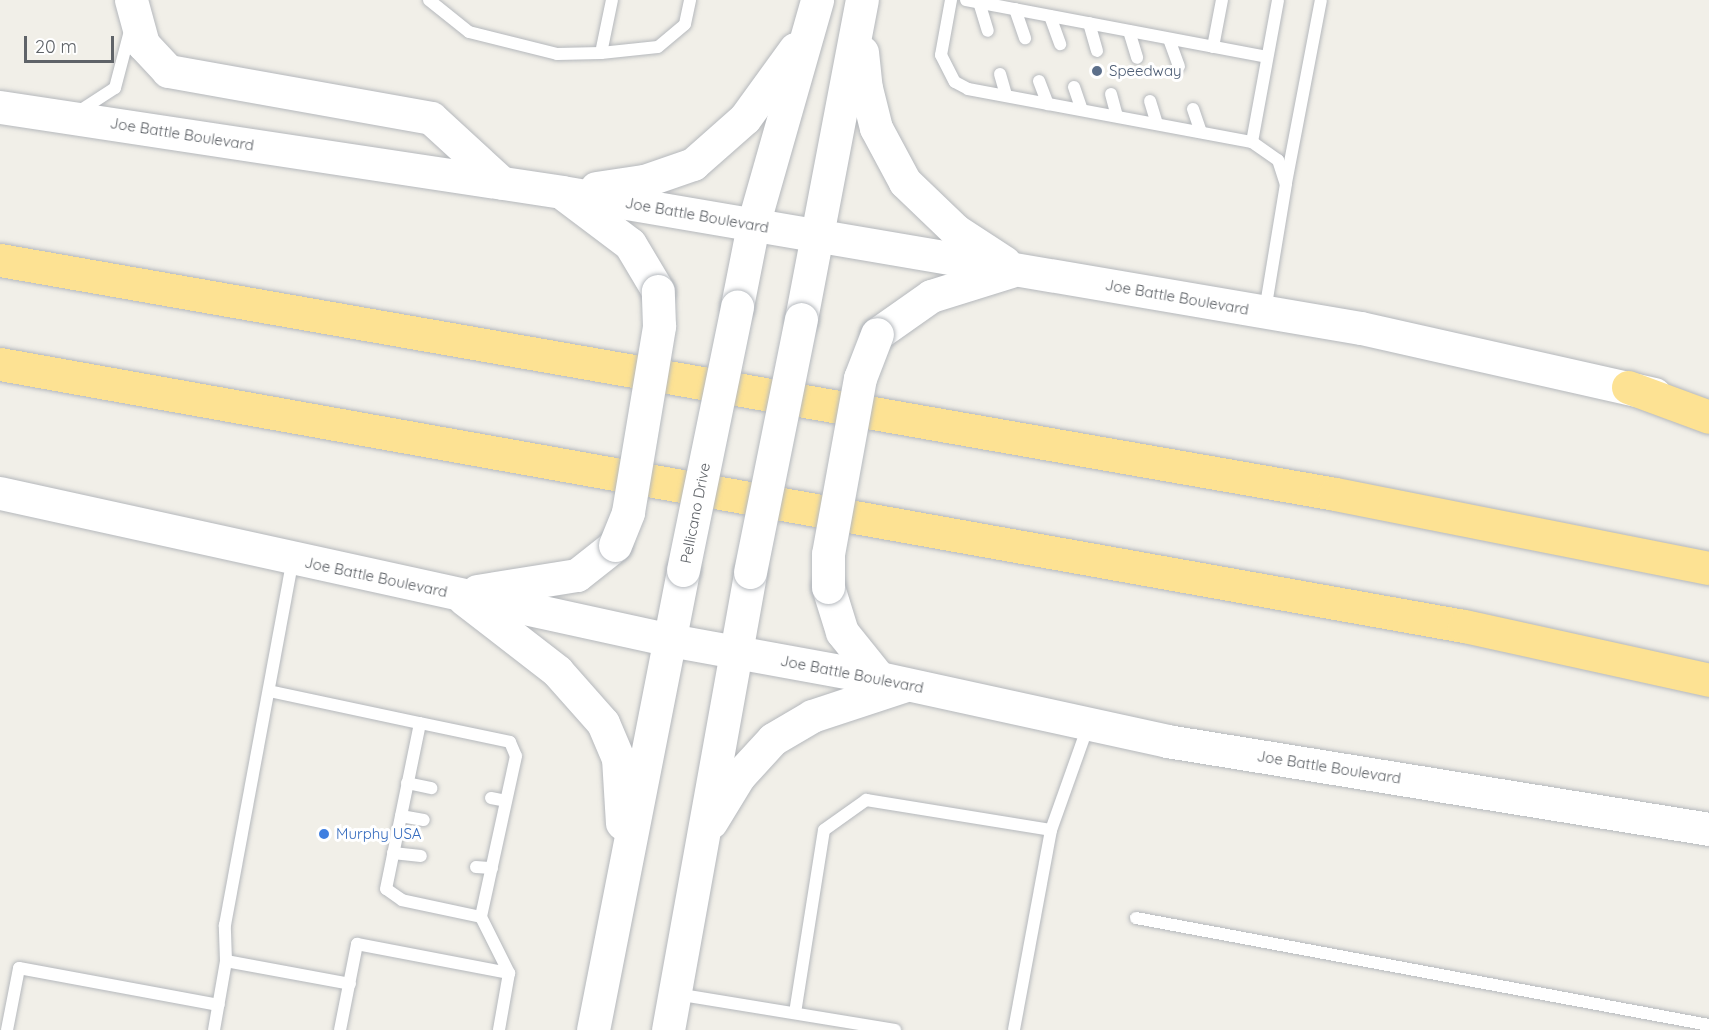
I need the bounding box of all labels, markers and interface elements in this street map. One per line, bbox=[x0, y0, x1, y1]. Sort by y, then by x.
scale bar bbox=[27, 24, 117, 62]
text: 20 m bbox=[35, 35, 77, 58]
place label: Speedway bbox=[1109, 62, 1182, 80]
marker: Speedway bbox=[1090, 64, 1104, 78]
street label: Joe Battle Boulevard bbox=[109, 114, 255, 154]
street label: Joe Battle Boulevard bbox=[624, 193, 770, 237]
street label: Joe Battle Boulevard bbox=[1104, 275, 1250, 319]
street label: Pellicano Drive bbox=[676, 461, 714, 565]
street label: Joe Battle Boulevard bbox=[303, 553, 449, 601]
street label: Joe Battle Boulevard bbox=[779, 651, 925, 697]
street label: Joe Battle Boulevard bbox=[1256, 747, 1402, 787]
place label: Murphy USA bbox=[336, 825, 422, 843]
marker: Murphy USA bbox=[317, 827, 331, 841]

